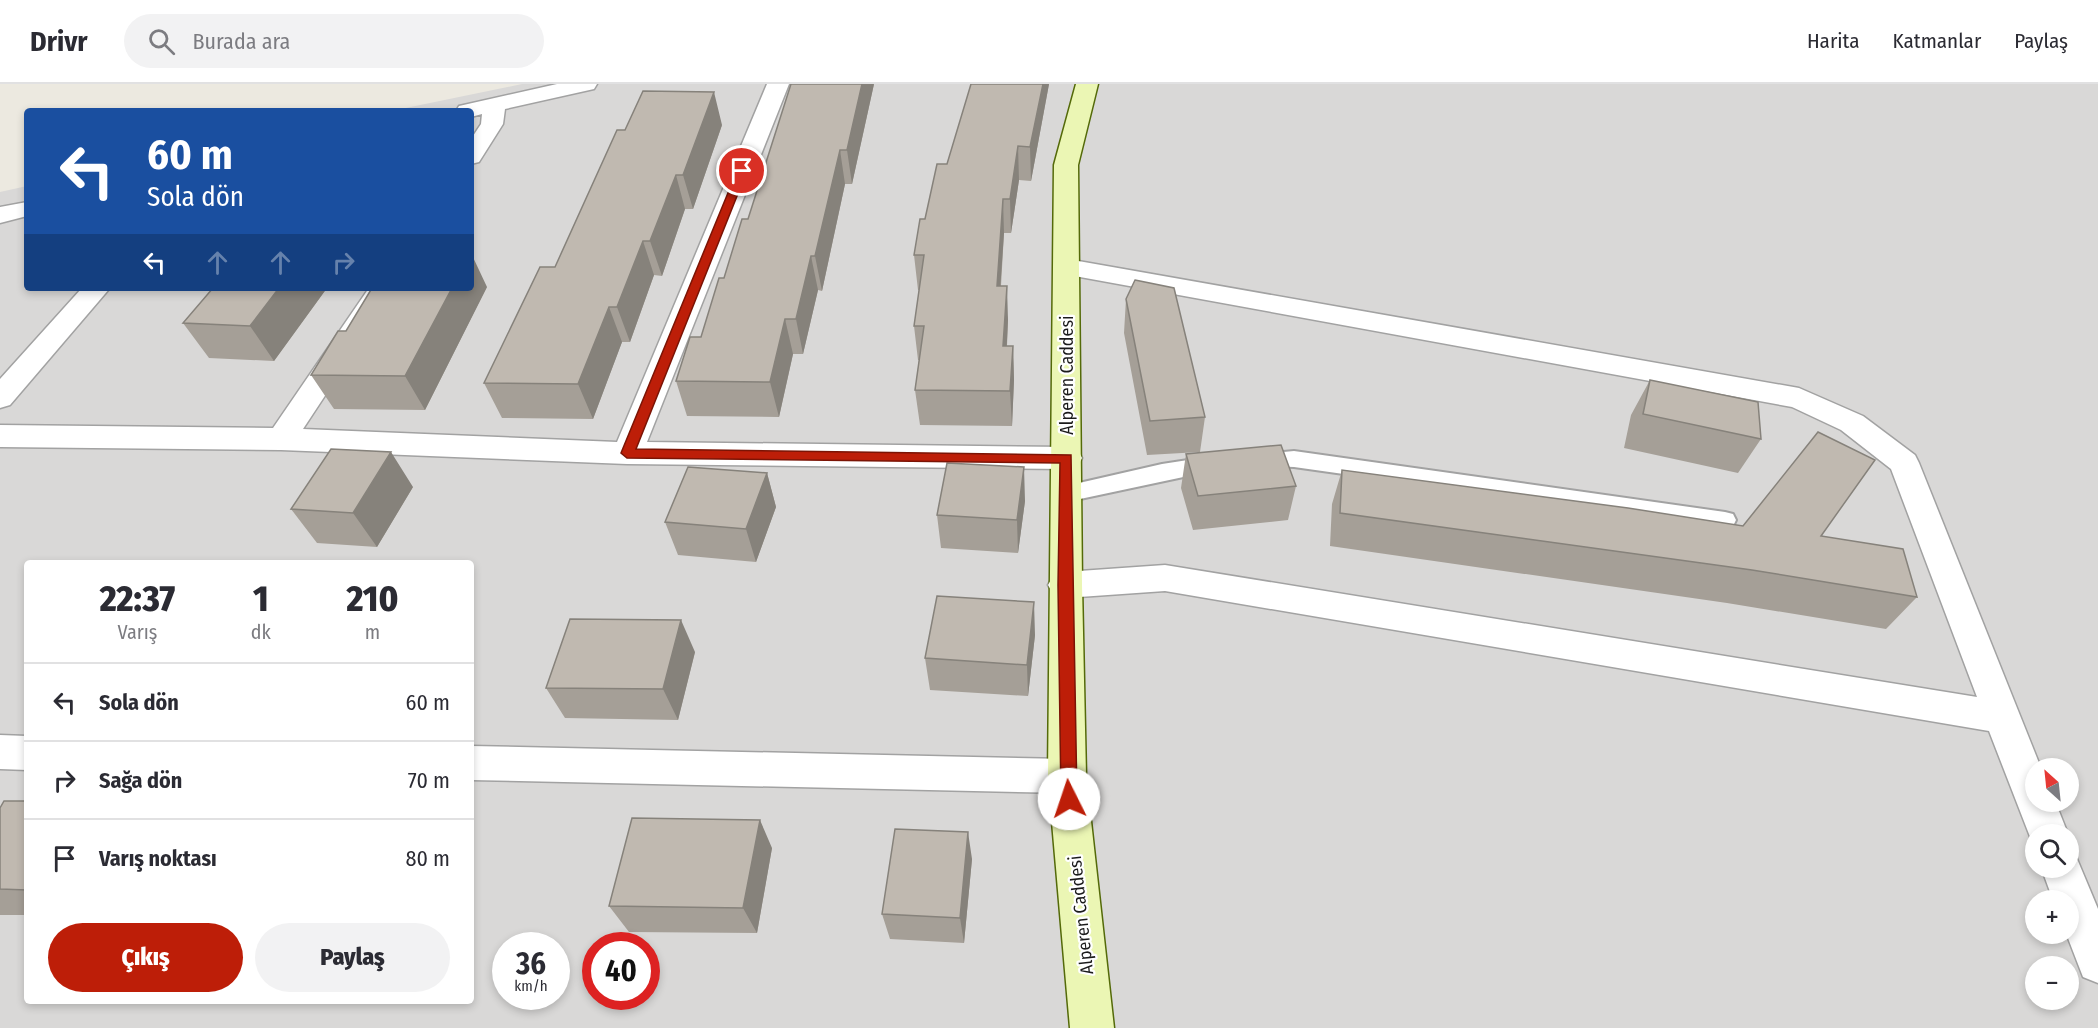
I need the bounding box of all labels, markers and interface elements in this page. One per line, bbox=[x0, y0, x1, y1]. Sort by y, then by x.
search box bbox=[124, 14, 544, 68]
text: Drivr bbox=[30, 25, 88, 58]
icon: search bbox=[145, 25, 178, 58]
text: Burada ara bbox=[193, 28, 290, 55]
text: Harita bbox=[1807, 28, 1860, 54]
text: Katmanlar bbox=[1893, 28, 1981, 54]
text: Paylaş bbox=[2014, 28, 2068, 54]
text: 60 m bbox=[147, 130, 233, 180]
icon: left bbox=[48, 132, 126, 210]
pin bbox=[716, 145, 767, 196]
icon: arrive bbox=[725, 154, 758, 187]
text: Sola dön bbox=[147, 181, 244, 213]
icon: left bbox=[138, 246, 171, 279]
icon: ahead bbox=[201, 246, 234, 279]
icon: ahead bbox=[264, 246, 297, 279]
icon: right bbox=[327, 246, 360, 279]
street label: Alperen Caddesi bbox=[1056, 315, 1078, 435]
text: 22:37 bbox=[100, 577, 175, 621]
text: 1 bbox=[253, 577, 269, 621]
text: 210 bbox=[346, 577, 398, 621]
text: Varış bbox=[118, 620, 157, 644]
text: dk bbox=[251, 620, 271, 644]
text: m bbox=[365, 620, 380, 644]
icon: left bbox=[48, 686, 81, 719]
text: Sola dön bbox=[99, 689, 179, 716]
text: 60 m bbox=[406, 689, 450, 716]
north arrow bbox=[2025, 758, 2079, 812]
map controls bbox=[2025, 758, 2079, 1010]
icon: right bbox=[48, 764, 81, 797]
text: Sağa dön bbox=[99, 767, 182, 794]
text: 70 m bbox=[408, 767, 450, 794]
position arrow bbox=[1037, 767, 1101, 831]
button: search bbox=[2025, 824, 2079, 878]
icon: arrive bbox=[48, 842, 81, 875]
text: Varış noktası bbox=[99, 845, 217, 872]
text: 80 m bbox=[405, 845, 450, 872]
street label: Alperen Caddesi bbox=[1064, 855, 1098, 975]
button: + bbox=[2025, 890, 2079, 944]
button: Çıkış bbox=[48, 923, 243, 992]
button: Paylaş bbox=[255, 923, 450, 992]
speed limit sign: 40 bbox=[582, 932, 660, 1010]
text: 36 bbox=[516, 946, 546, 982]
button: − bbox=[2025, 956, 2079, 1010]
text: km/h bbox=[514, 977, 548, 995]

